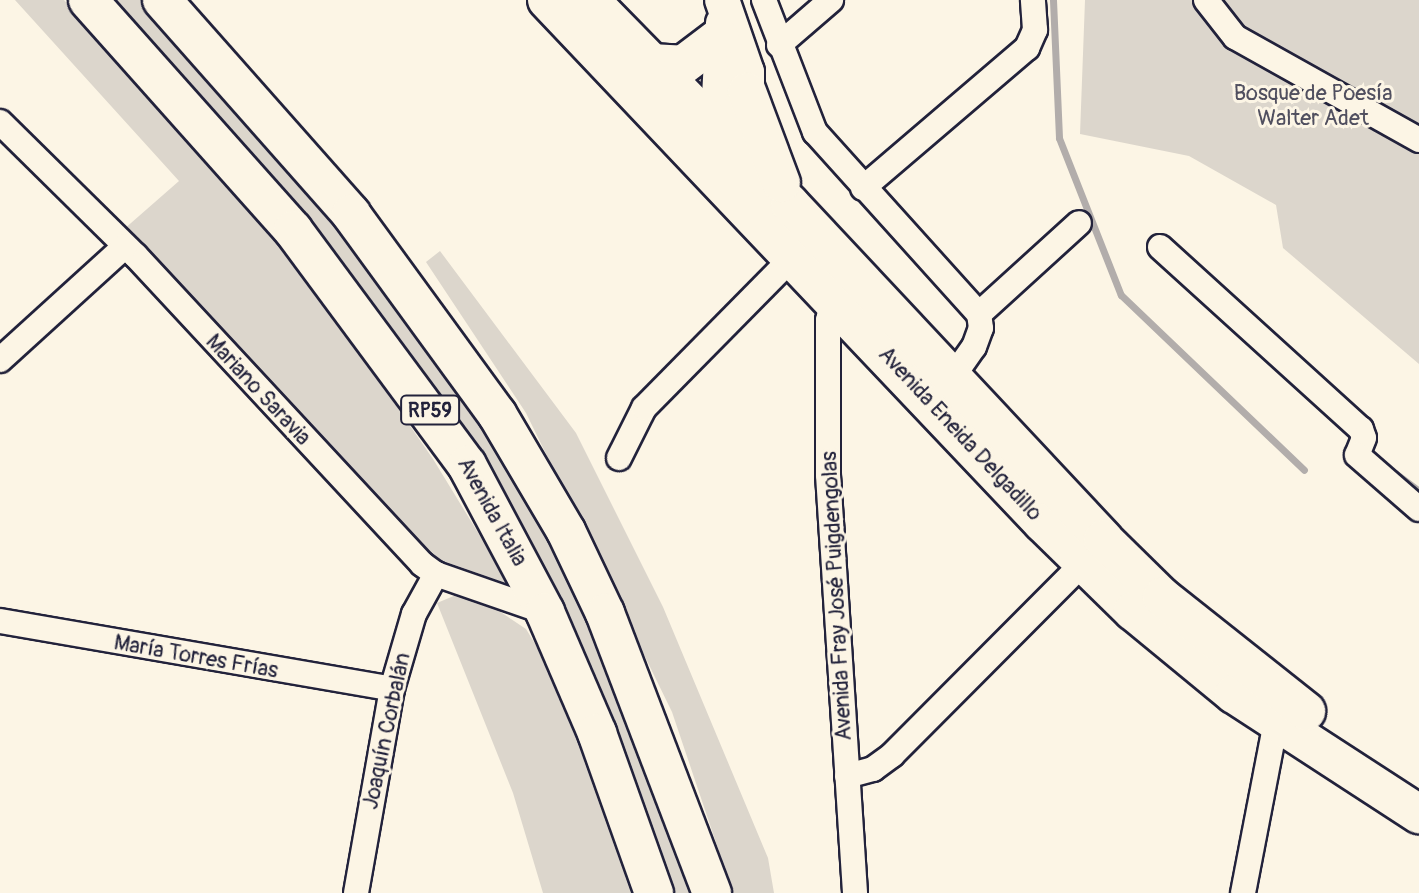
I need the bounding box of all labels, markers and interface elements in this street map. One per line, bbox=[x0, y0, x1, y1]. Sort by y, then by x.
park label: Bosque de Poesía Walter Adet bbox=[1234, 80, 1392, 132]
street label: Mariano Saravia bbox=[200, 329, 316, 451]
street label: Avenida Eneida Delgadillo bbox=[873, 342, 1047, 526]
road number: RP59 bbox=[400, 394, 460, 426]
street label: Avenida Fray José Puigdengolas bbox=[816, 451, 858, 741]
street label: Avenida Italia bbox=[451, 453, 533, 571]
street label: María Torres Frías bbox=[112, 630, 280, 684]
street label: Joaquín Corbalán bbox=[358, 650, 416, 812]

